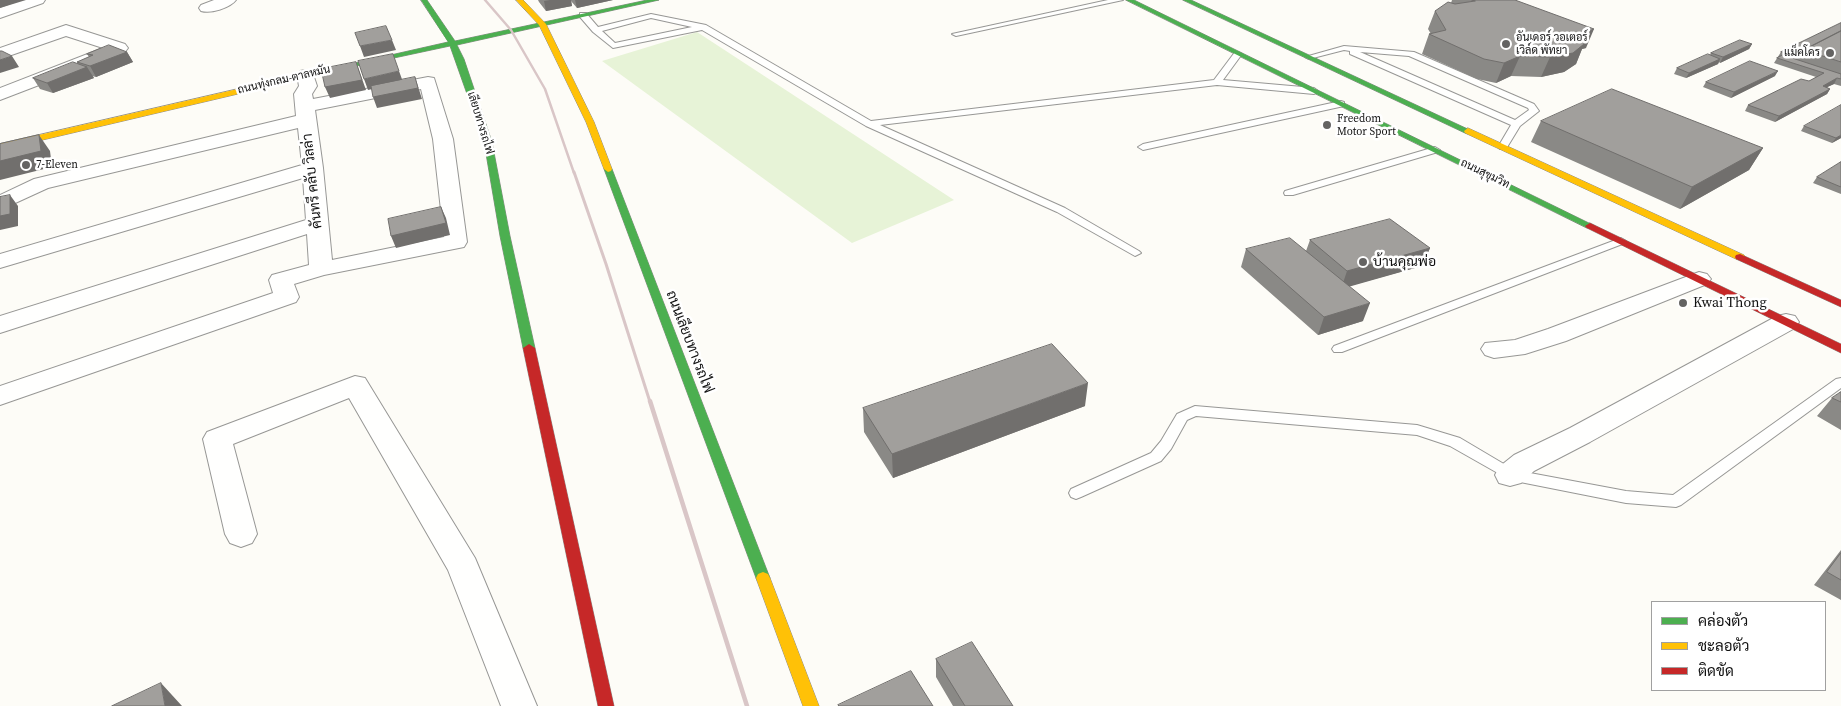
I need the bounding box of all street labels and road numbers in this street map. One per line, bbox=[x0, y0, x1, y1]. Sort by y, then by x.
street label: ถนนทุ่งกลม-ตาลหมัน bbox=[236, 63, 332, 97]
street label: เลียบทางรถไฟ bbox=[464, 90, 496, 156]
street label: คันทรี คลับ วิลล่า bbox=[300, 133, 326, 229]
street label: ถนนสุขุมวิท bbox=[1458, 156, 1512, 192]
street label: ถนนเลียบทางรถไฟ bbox=[662, 288, 716, 396]

